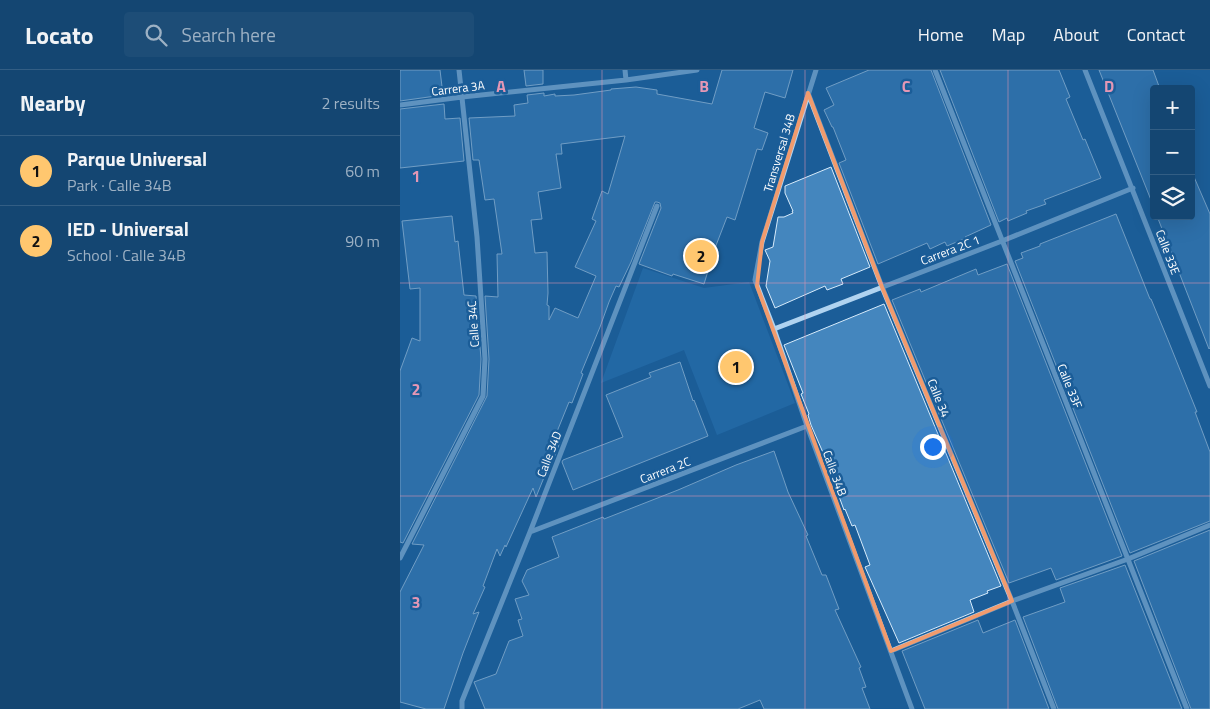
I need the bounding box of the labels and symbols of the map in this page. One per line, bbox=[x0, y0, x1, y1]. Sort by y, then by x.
text: A bbox=[496, 74, 506, 98]
text: B bbox=[699, 74, 709, 98]
text: C bbox=[902, 74, 911, 98]
text: D bbox=[1104, 74, 1114, 98]
street label: Carrera 3A bbox=[430, 75, 486, 101]
street label: Transversal 34B bbox=[758, 111, 800, 195]
text: 1 bbox=[412, 164, 420, 188]
street label: Calle 33E bbox=[1151, 227, 1185, 278]
street label: Carrera 2C 1 bbox=[918, 230, 982, 270]
pin: 2 bbox=[685, 237, 717, 275]
street label: Calle 34C bbox=[462, 300, 484, 348]
pin: 1 bbox=[720, 348, 752, 386]
street label: Calle 33F bbox=[1052, 361, 1088, 411]
street label: Calle 34 bbox=[923, 376, 955, 420]
text: 2 bbox=[412, 377, 420, 401]
street label: Calle 34D bbox=[532, 428, 567, 480]
your location bbox=[920, 434, 946, 460]
street label: Calle 34B bbox=[818, 447, 852, 499]
street label: Carrera 2C bbox=[637, 451, 694, 488]
text: 3 bbox=[412, 590, 420, 614]

